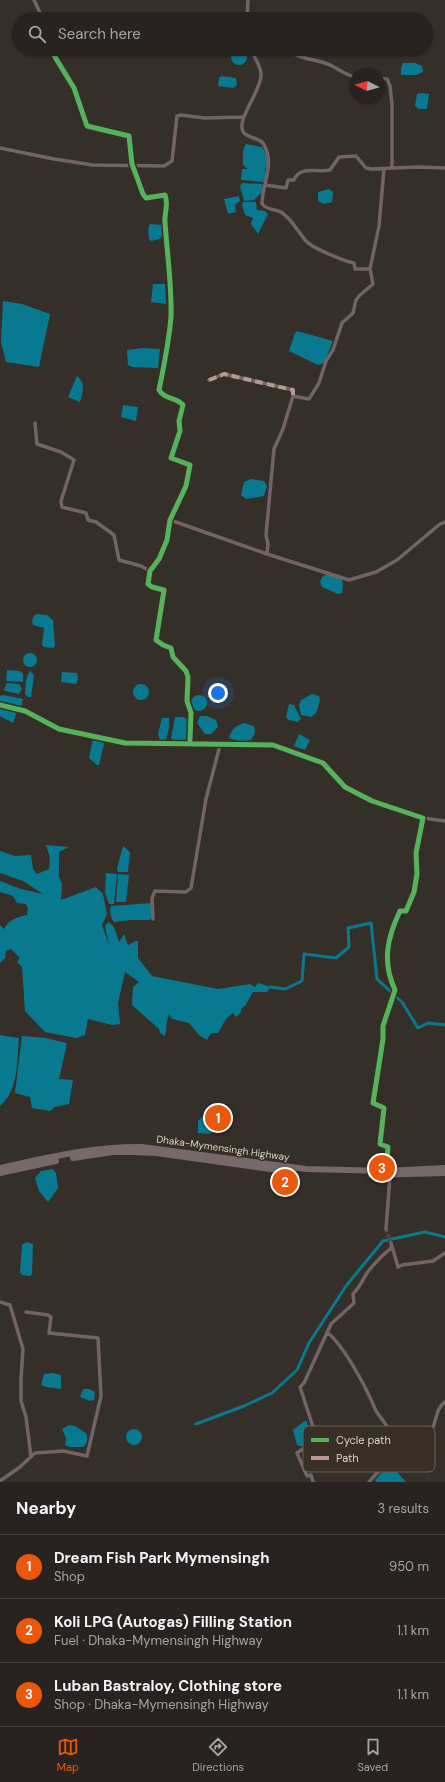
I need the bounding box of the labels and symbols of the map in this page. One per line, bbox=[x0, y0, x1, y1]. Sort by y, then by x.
north arrow bbox=[349, 68, 385, 104]
your location bbox=[208, 683, 228, 703]
pin: 1 bbox=[205, 1103, 231, 1133]
street label: Dhaka-Mymensingh Highway bbox=[156, 1132, 291, 1164]
pin: 3 bbox=[369, 1153, 395, 1183]
pin: 2 bbox=[272, 1167, 298, 1197]
legend bbox=[303, 1426, 435, 1472]
text: Cycle path bbox=[336, 1433, 391, 1447]
text: Path bbox=[336, 1451, 359, 1465]

